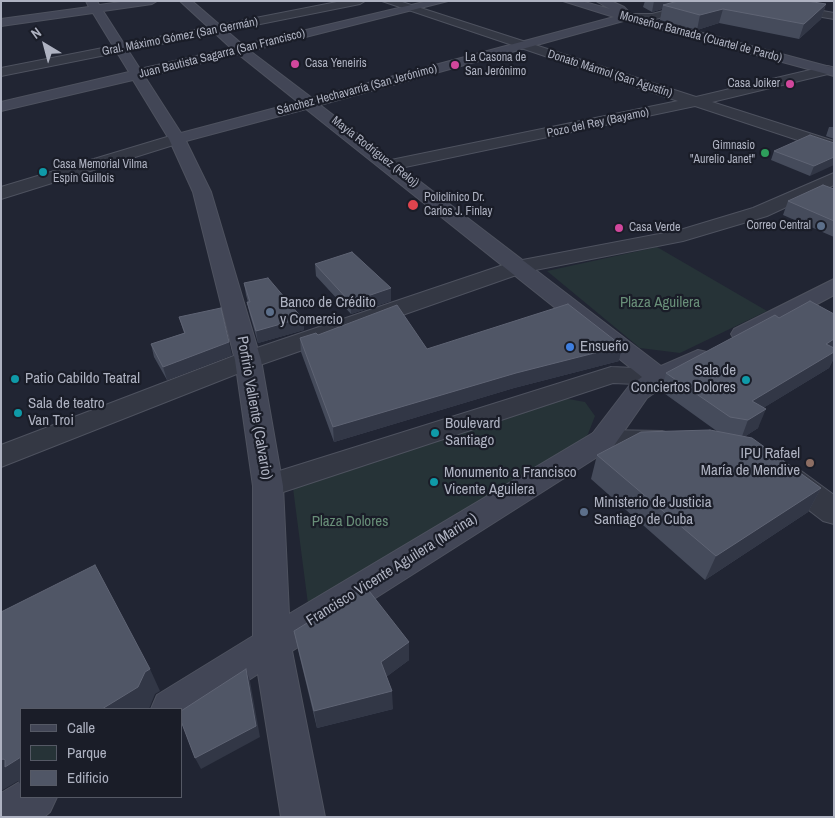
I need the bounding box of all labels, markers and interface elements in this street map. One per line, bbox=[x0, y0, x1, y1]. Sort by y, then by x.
street label: Monseñor Barnada (Cuartel de Pardo) bbox=[618, 8, 784, 66]
street label: Gral. Máximo Gómez (San Germán) bbox=[101, 15, 259, 59]
north arrow bbox=[20, 20, 70, 70]
text: N bbox=[27, 23, 45, 43]
street label: Juan Bautista Sagarra (San Francisco) bbox=[137, 26, 307, 82]
street label: Donato Mármol (San Agustín) bbox=[546, 47, 674, 101]
place label: La Casona de San Jerónimo bbox=[465, 51, 526, 79]
place label: Casa Yeneiris bbox=[305, 57, 367, 71]
marker: Casa Yeneiris bbox=[289, 58, 301, 70]
marker: La Casona de San Jerónimo bbox=[449, 59, 461, 71]
street label: Sánchez Hechavarría (San Jerónimo) bbox=[275, 62, 439, 118]
place label: Casa Joiker bbox=[728, 77, 780, 91]
marker: Casa Joiker bbox=[784, 78, 796, 90]
street label: Pozo del Rey (Bayamo) bbox=[546, 105, 650, 141]
street label: Mayía Rodríguez (Reloj) bbox=[329, 114, 421, 190]
place label: Gimnasio "Aurelio Janet" bbox=[690, 139, 755, 167]
marker: Gimnasio "Aurelio Janet" bbox=[759, 147, 771, 159]
place label: Casa Memorial Vilma Espín Guillois bbox=[53, 158, 147, 186]
marker: Casa Memorial Vilma Espín Guillois bbox=[37, 166, 49, 178]
place label: Policlínico Dr. Carlos J. Finlay bbox=[424, 191, 492, 219]
marker: Policlínico Dr. Carlos J. Finlay bbox=[406, 198, 420, 212]
place label: Correo Central bbox=[746, 219, 811, 233]
marker: Correo Central bbox=[815, 220, 827, 232]
place label: Casa Verde bbox=[629, 221, 680, 235]
marker: Casa Verde bbox=[613, 222, 625, 234]
place label: Banco de Crédito y Comercio bbox=[280, 294, 376, 329]
park label: Plaza Aguilera bbox=[620, 294, 700, 312]
marker: Banco de Crédito y Comercio bbox=[264, 306, 276, 318]
street label: Porfirio Valiente (Calvario) bbox=[233, 335, 275, 481]
place label: Ensueño bbox=[580, 338, 629, 356]
marker: Ensueño bbox=[564, 341, 576, 353]
place label: Sala de Conciertos Dolores bbox=[631, 362, 736, 397]
place label: Patio Cabildo Teatral bbox=[25, 370, 140, 388]
marker: Patio Cabildo Teatral bbox=[9, 373, 21, 385]
marker: Sala de Conciertos Dolores bbox=[740, 374, 752, 386]
place label: Sala de teatro Van Troi bbox=[28, 395, 105, 430]
marker: Sala de teatro Van Troi bbox=[12, 407, 24, 419]
place label: Boulevard Santiago bbox=[445, 415, 500, 450]
marker: Boulevard Santiago bbox=[429, 427, 441, 439]
place label: IPU Rafael María de Mendive bbox=[701, 445, 800, 480]
marker: IPU Rafael María de Mendive bbox=[804, 457, 816, 469]
place label: Monumento a Francisco Vicente Aguilera bbox=[444, 464, 577, 499]
marker: Monumento a Francisco Vicente Aguilera bbox=[428, 476, 440, 488]
place label: Ministerio de Justicia Santiago de Cuba bbox=[594, 494, 712, 529]
marker: Ministerio de Justicia Santiago de Cuba bbox=[578, 506, 590, 518]
street label: Francisco Vicente Aguilera (Marina) bbox=[303, 510, 481, 630]
park label: Plaza Dolores bbox=[312, 513, 388, 531]
legend bbox=[20, 708, 182, 798]
text: Calle bbox=[67, 717, 95, 738]
text: Parque bbox=[67, 742, 107, 763]
text: Edificio bbox=[67, 767, 109, 788]

